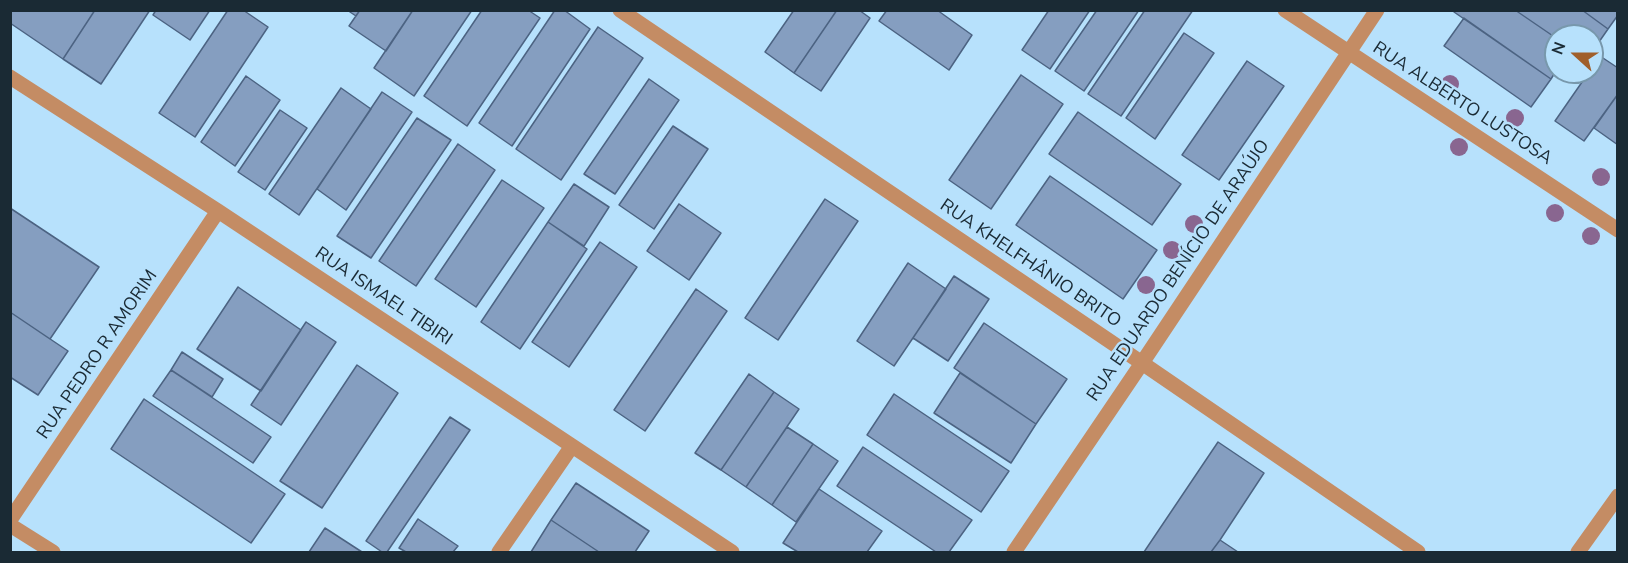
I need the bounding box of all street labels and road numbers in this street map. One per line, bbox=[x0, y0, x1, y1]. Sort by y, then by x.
street label: RUA ALBERTO LUSTOSA bbox=[1368, 38, 1556, 170]
street label: RUA EDUARDO BENÍCIO DE ARAÚJO bbox=[1083, 136, 1275, 406]
street label: RUA KHELFHÂNIO BRITO bbox=[935, 195, 1125, 333]
street label: RUA ISMAEL TIBIRI bbox=[310, 243, 456, 351]
street label: RUA PEDRO R AMORIM bbox=[33, 266, 163, 444]

